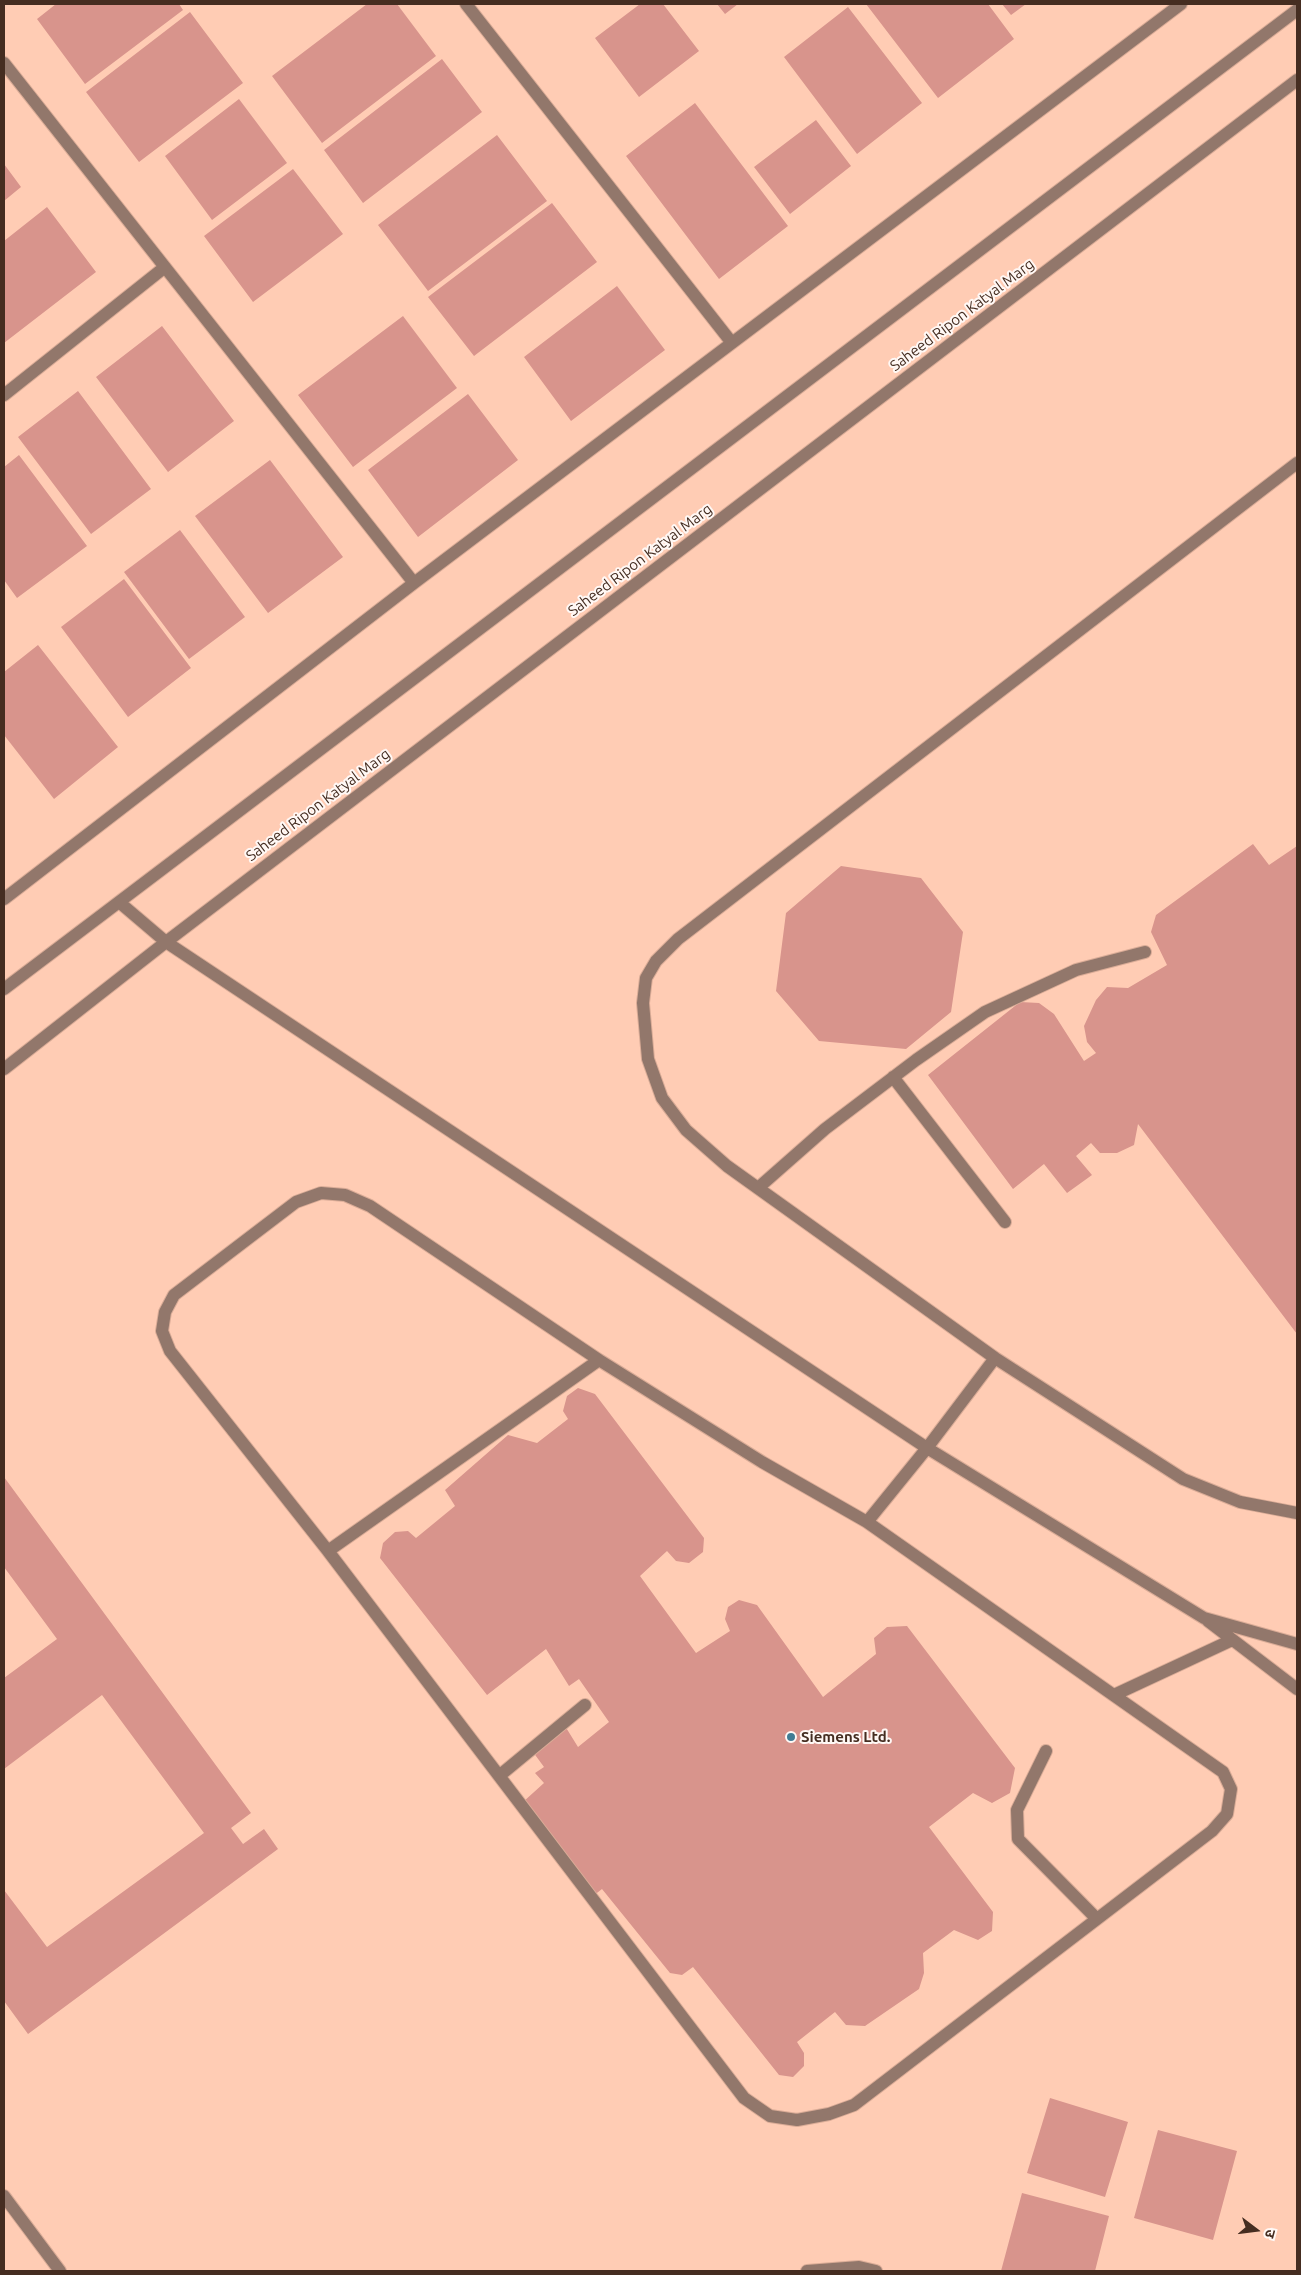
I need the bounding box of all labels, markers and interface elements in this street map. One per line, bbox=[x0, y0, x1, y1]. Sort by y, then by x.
street label: Saheed Ripon Katyal Marg bbox=[886, 255, 1038, 375]
street label: Saheed Ripon Katyal Marg bbox=[564, 500, 716, 620]
street label: Saheed Ripon Katyal Marg bbox=[242, 745, 394, 865]
place label: Siemens Ltd. bbox=[801, 1728, 890, 1746]
marker: Siemens Ltd. bbox=[785, 1731, 797, 1743]
north arrow bbox=[1231, 2205, 1281, 2255]
text: उ bbox=[1262, 2228, 1279, 2240]

